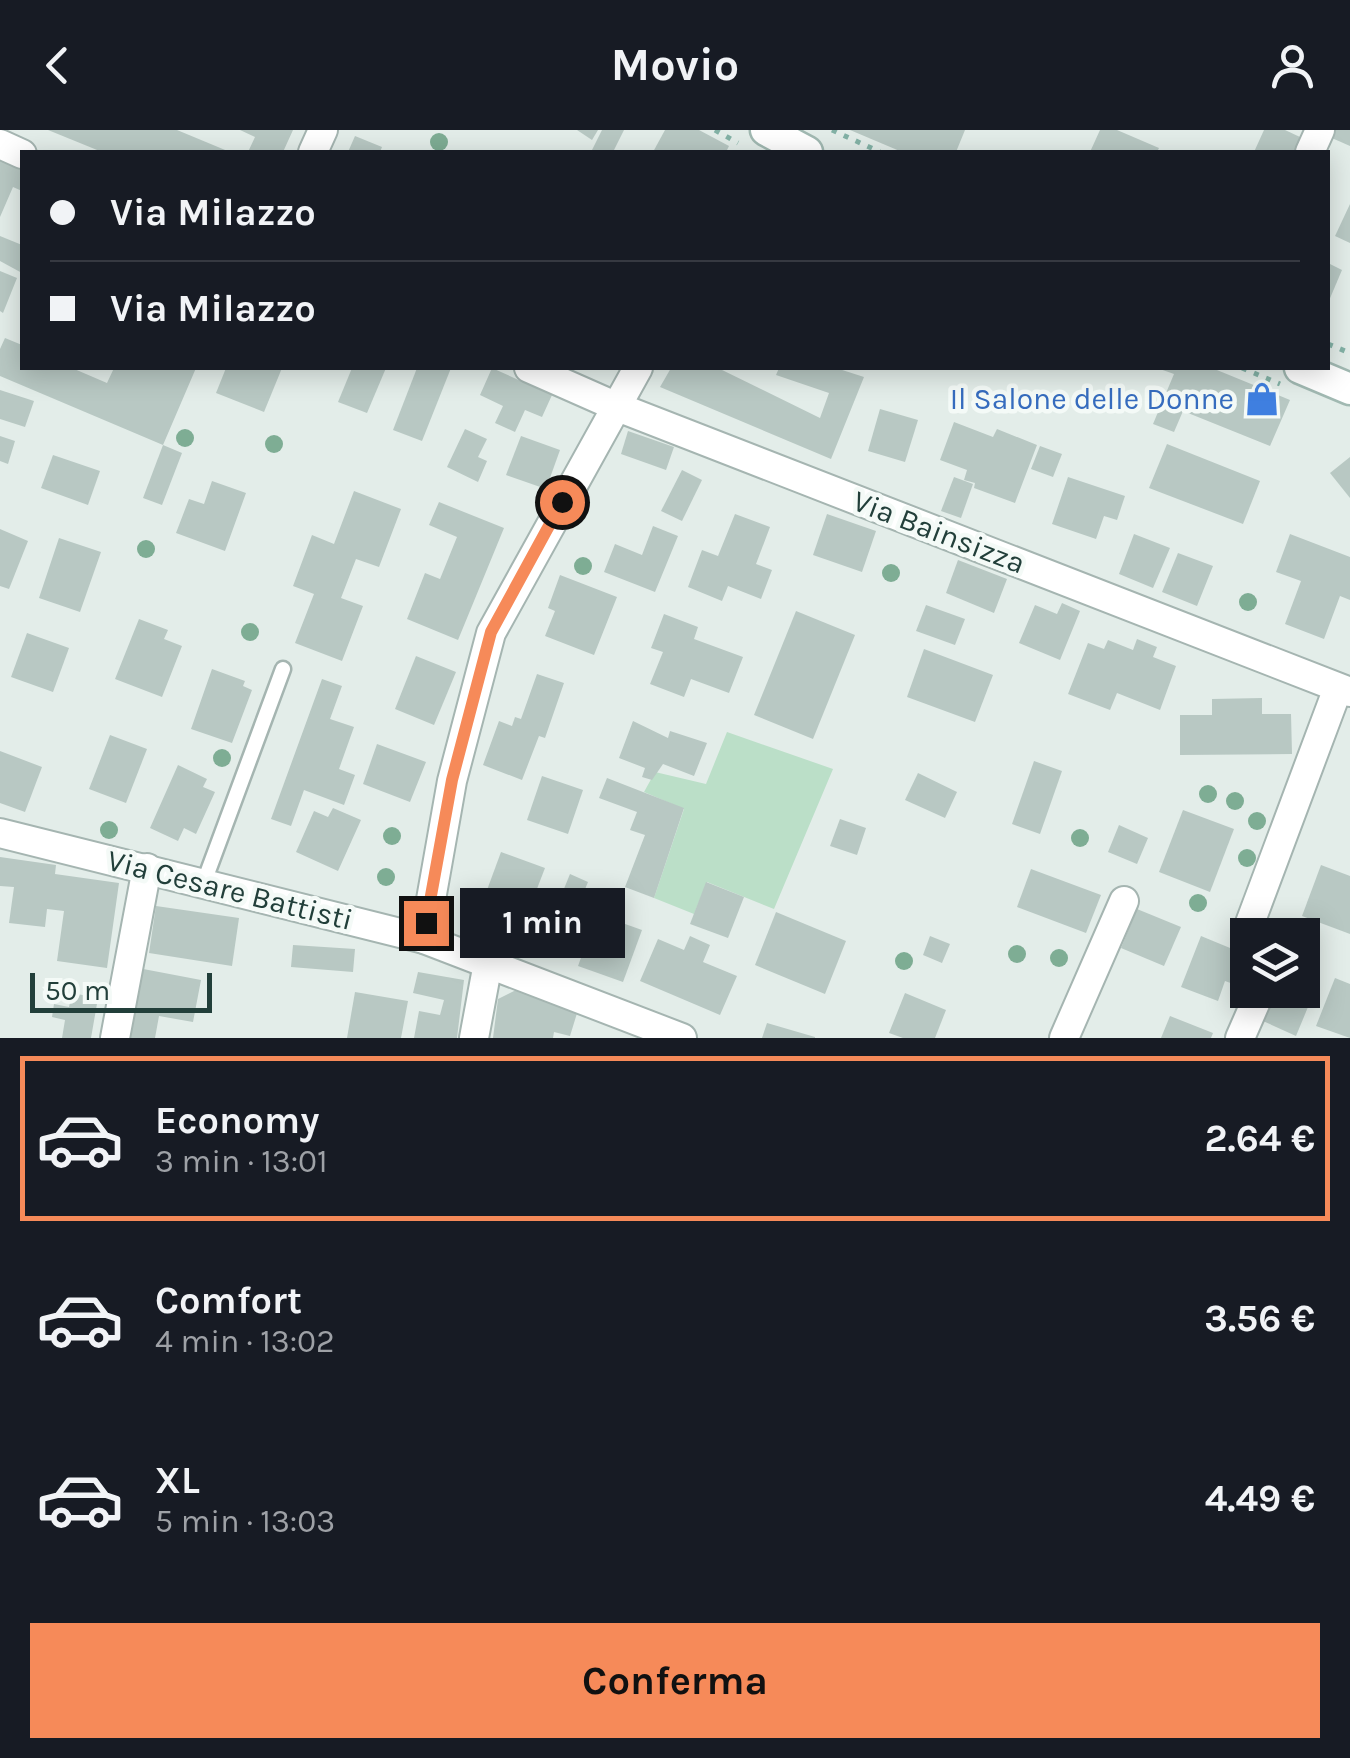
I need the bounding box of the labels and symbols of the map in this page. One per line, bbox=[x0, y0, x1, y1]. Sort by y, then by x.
shop icon: Il Salone delle Donne bbox=[1243, 380, 1281, 418]
place label: Il Salone delle Donne bbox=[950, 381, 1234, 417]
route start bbox=[540, 480, 585, 525]
street label: Via Bainsizza bbox=[848, 483, 1030, 581]
street label: Via Cesare Battisti bbox=[104, 842, 356, 938]
callout: 1 min bbox=[461, 888, 626, 958]
route end bbox=[404, 901, 449, 946]
scale bar bbox=[30, 968, 212, 1013]

